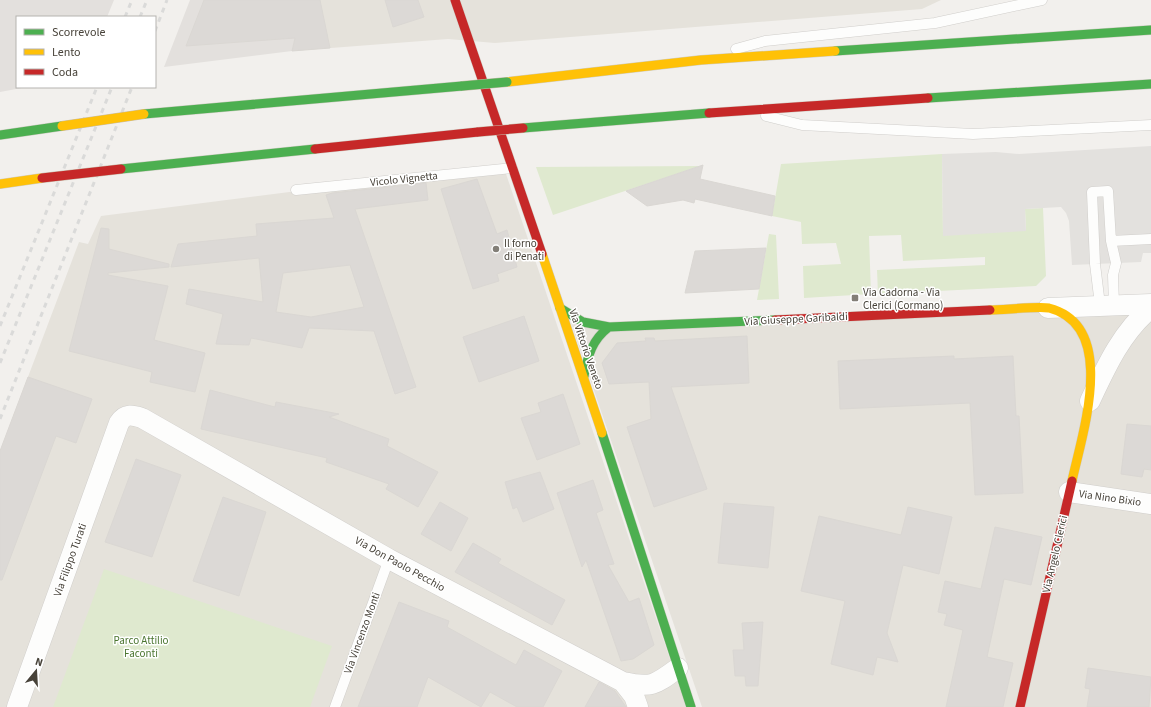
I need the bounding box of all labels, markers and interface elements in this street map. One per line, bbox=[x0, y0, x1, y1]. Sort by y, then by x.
legend bbox=[16, 16, 156, 88]
text: Scorrevole bbox=[52, 24, 105, 41]
text: Lento bbox=[52, 44, 81, 61]
text: Coda bbox=[52, 64, 78, 81]
street label: Vicolo Vignetta bbox=[369, 168, 439, 190]
place label: Il forno di Penati bbox=[504, 236, 544, 264]
marker: Il forno di Penati bbox=[491, 244, 501, 254]
place label: Via Cadorna - Via Clerici (Cormano) bbox=[863, 285, 943, 313]
marker: Via Cadorna - Via Clerici (Cormano) bbox=[850, 293, 860, 303]
street label: Via Vittorio Veneto bbox=[565, 307, 607, 391]
street label: Via Giuseppe Garibaldi bbox=[744, 309, 848, 329]
street label: Via Nino Bixio bbox=[1078, 486, 1142, 510]
street label: Via Angelo Clerici bbox=[1039, 514, 1071, 594]
street label: Via Filippo Turati bbox=[50, 521, 90, 599]
street label: Via Don Paolo Pecchio bbox=[352, 533, 448, 595]
street label: Via Vincenzo Monti bbox=[340, 590, 384, 676]
park label: Parco Attilio Faconti bbox=[113, 633, 169, 661]
north arrow bbox=[16, 651, 56, 691]
text: N bbox=[33, 654, 45, 670]

